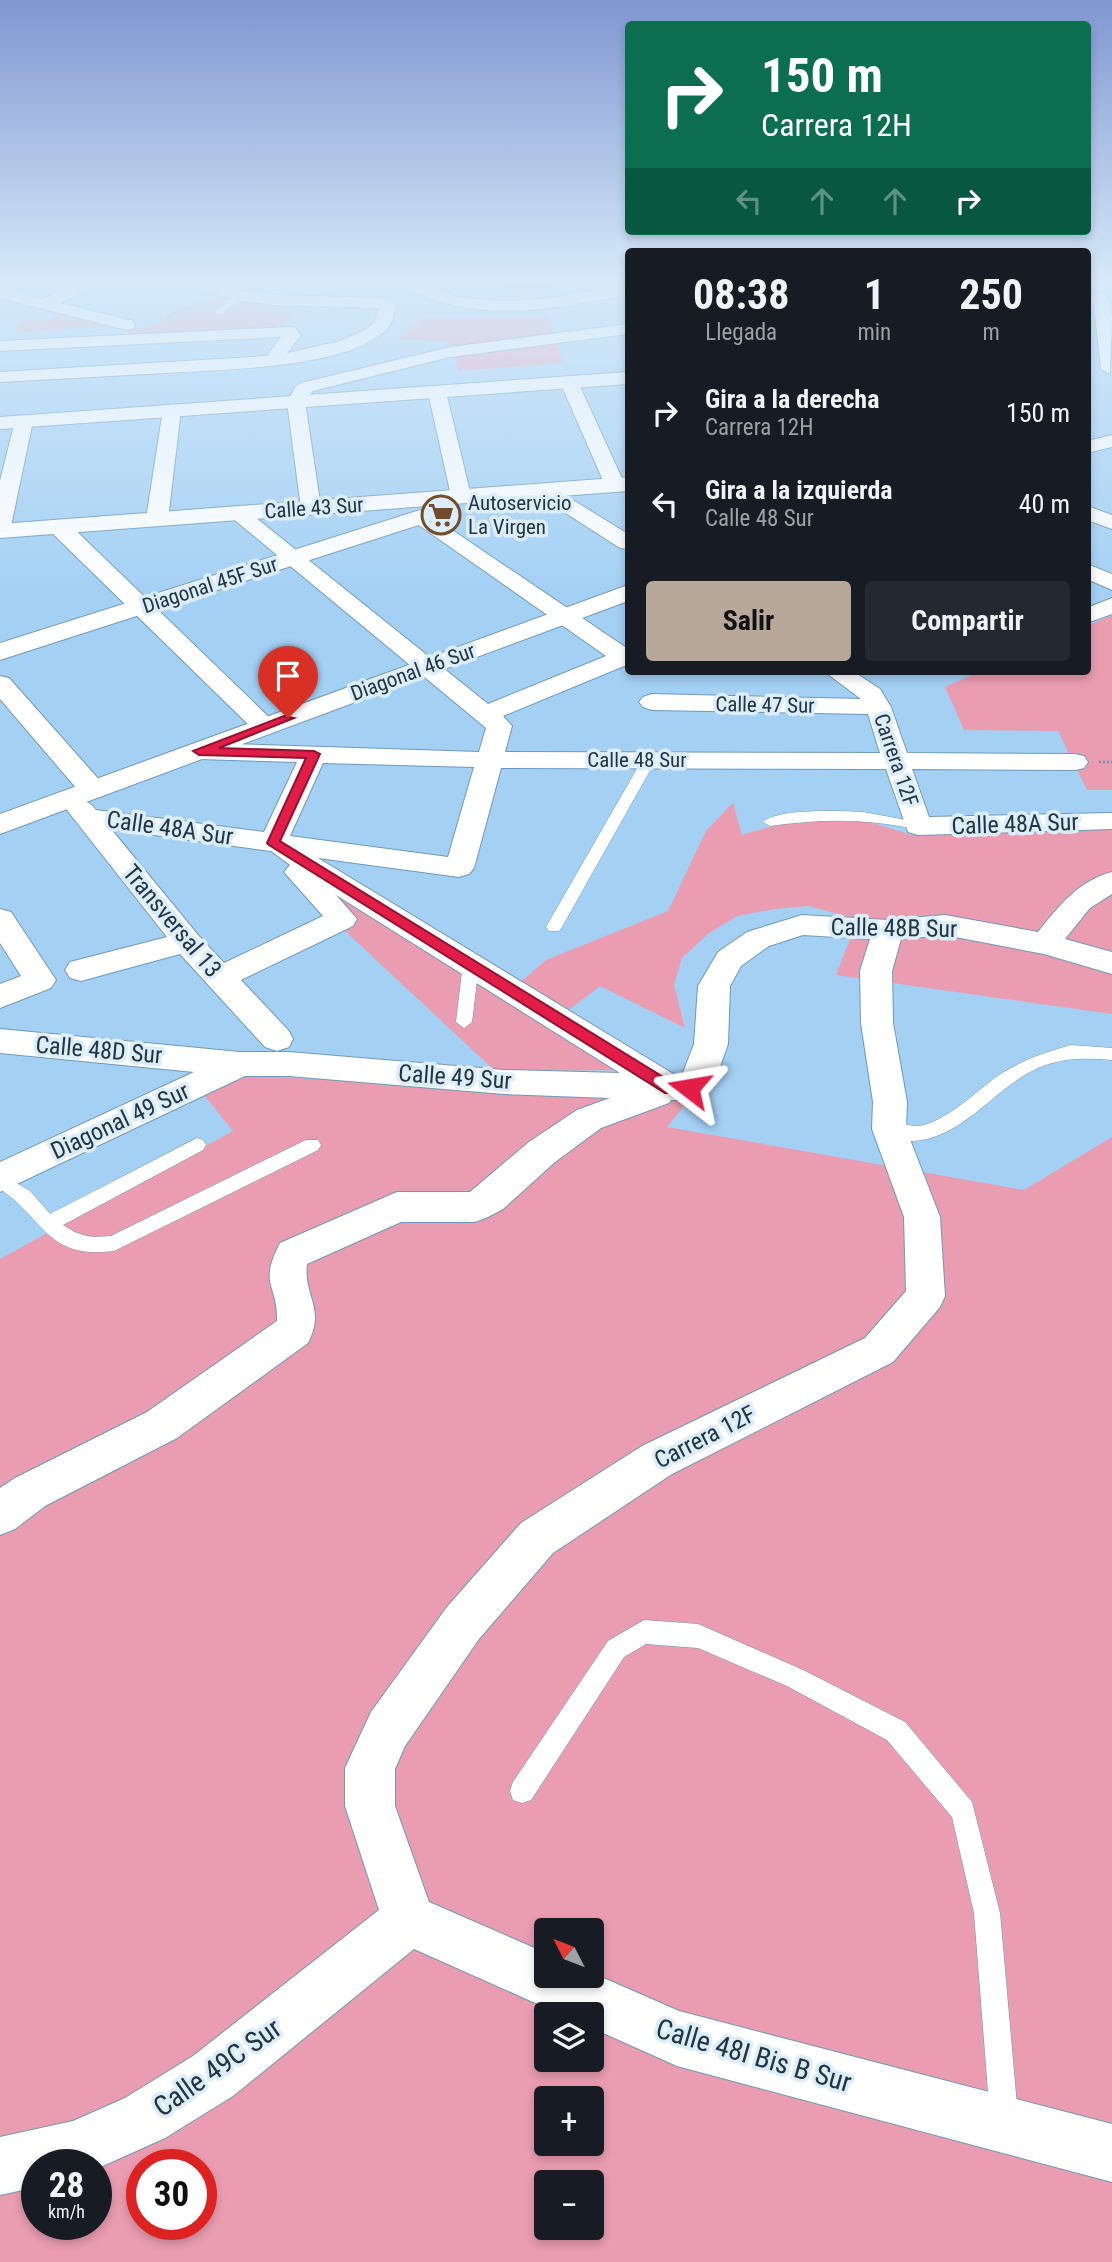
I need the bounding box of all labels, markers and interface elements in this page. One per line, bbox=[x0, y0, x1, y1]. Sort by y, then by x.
text: 150 m bbox=[761, 47, 883, 104]
icon: right bbox=[646, 49, 737, 140]
text: Carrera 12H bbox=[761, 106, 912, 144]
icon: left bbox=[730, 182, 768, 220]
icon: ahead bbox=[803, 182, 841, 220]
icon: ahead bbox=[876, 182, 914, 220]
icon: right bbox=[949, 182, 987, 220]
text: 08:38 bbox=[693, 270, 789, 319]
text: 1 bbox=[864, 270, 885, 319]
text: 250 bbox=[959, 270, 1023, 319]
text: Llegada bbox=[705, 319, 777, 346]
text: min bbox=[857, 319, 891, 346]
text: m bbox=[982, 319, 1000, 346]
text: Gira a la derecha bbox=[705, 384, 879, 414]
icon: right bbox=[646, 394, 684, 432]
text: 150 m bbox=[1006, 398, 1070, 428]
text: Carrera 12H bbox=[705, 414, 813, 441]
text: Gira a la izquierda bbox=[705, 475, 893, 505]
icon: left bbox=[646, 485, 684, 523]
text: 40 m bbox=[1019, 489, 1070, 519]
place label: Autoservicio La Virgen bbox=[468, 491, 572, 539]
street label: Calle 43 Sur bbox=[264, 493, 364, 523]
supermarket icon: Autoservicio La Virgen bbox=[420, 494, 462, 536]
text: Calle 48 Sur bbox=[705, 505, 814, 532]
street label: Diagonal 45F Sur bbox=[139, 552, 281, 618]
button: Salir bbox=[646, 581, 851, 661]
button: Compartir bbox=[865, 581, 1070, 661]
street label: Diagonal 46 Sur bbox=[348, 638, 478, 706]
pin bbox=[258, 646, 318, 718]
icon: arrive bbox=[269, 657, 307, 695]
street label: Calle 47 Sur bbox=[715, 692, 815, 718]
street label: Carrera 12F bbox=[869, 711, 923, 809]
street label: Calle 48 Sur bbox=[587, 748, 687, 772]
street label: Calle 48A Sur bbox=[105, 805, 235, 851]
street label: Calle 48A Sur bbox=[951, 808, 1079, 840]
street label: Transversal 13 bbox=[117, 859, 227, 983]
street label: Calle 48B Sur bbox=[830, 913, 958, 943]
street label: Calle 48D Sur bbox=[34, 1031, 164, 1069]
position arrow bbox=[652, 1051, 726, 1125]
street label: Calle 49 Sur bbox=[397, 1059, 513, 1095]
street label: Diagonal 49 Sur bbox=[46, 1077, 194, 1165]
street label: Carrera 12F bbox=[650, 1400, 760, 1474]
north arrow bbox=[534, 1918, 604, 1988]
map controls bbox=[534, 1918, 604, 2240]
button: layers bbox=[534, 2002, 604, 2072]
street label: Calle 49C Sur bbox=[147, 2011, 287, 2123]
street label: Calle 48I Bis B Sur bbox=[652, 2012, 855, 2099]
button: + bbox=[534, 2086, 604, 2156]
speed limit sign: 30 bbox=[126, 2149, 217, 2240]
text: 28 bbox=[49, 2165, 84, 2206]
button: − bbox=[534, 2170, 604, 2240]
text: km/h bbox=[48, 2201, 85, 2222]

